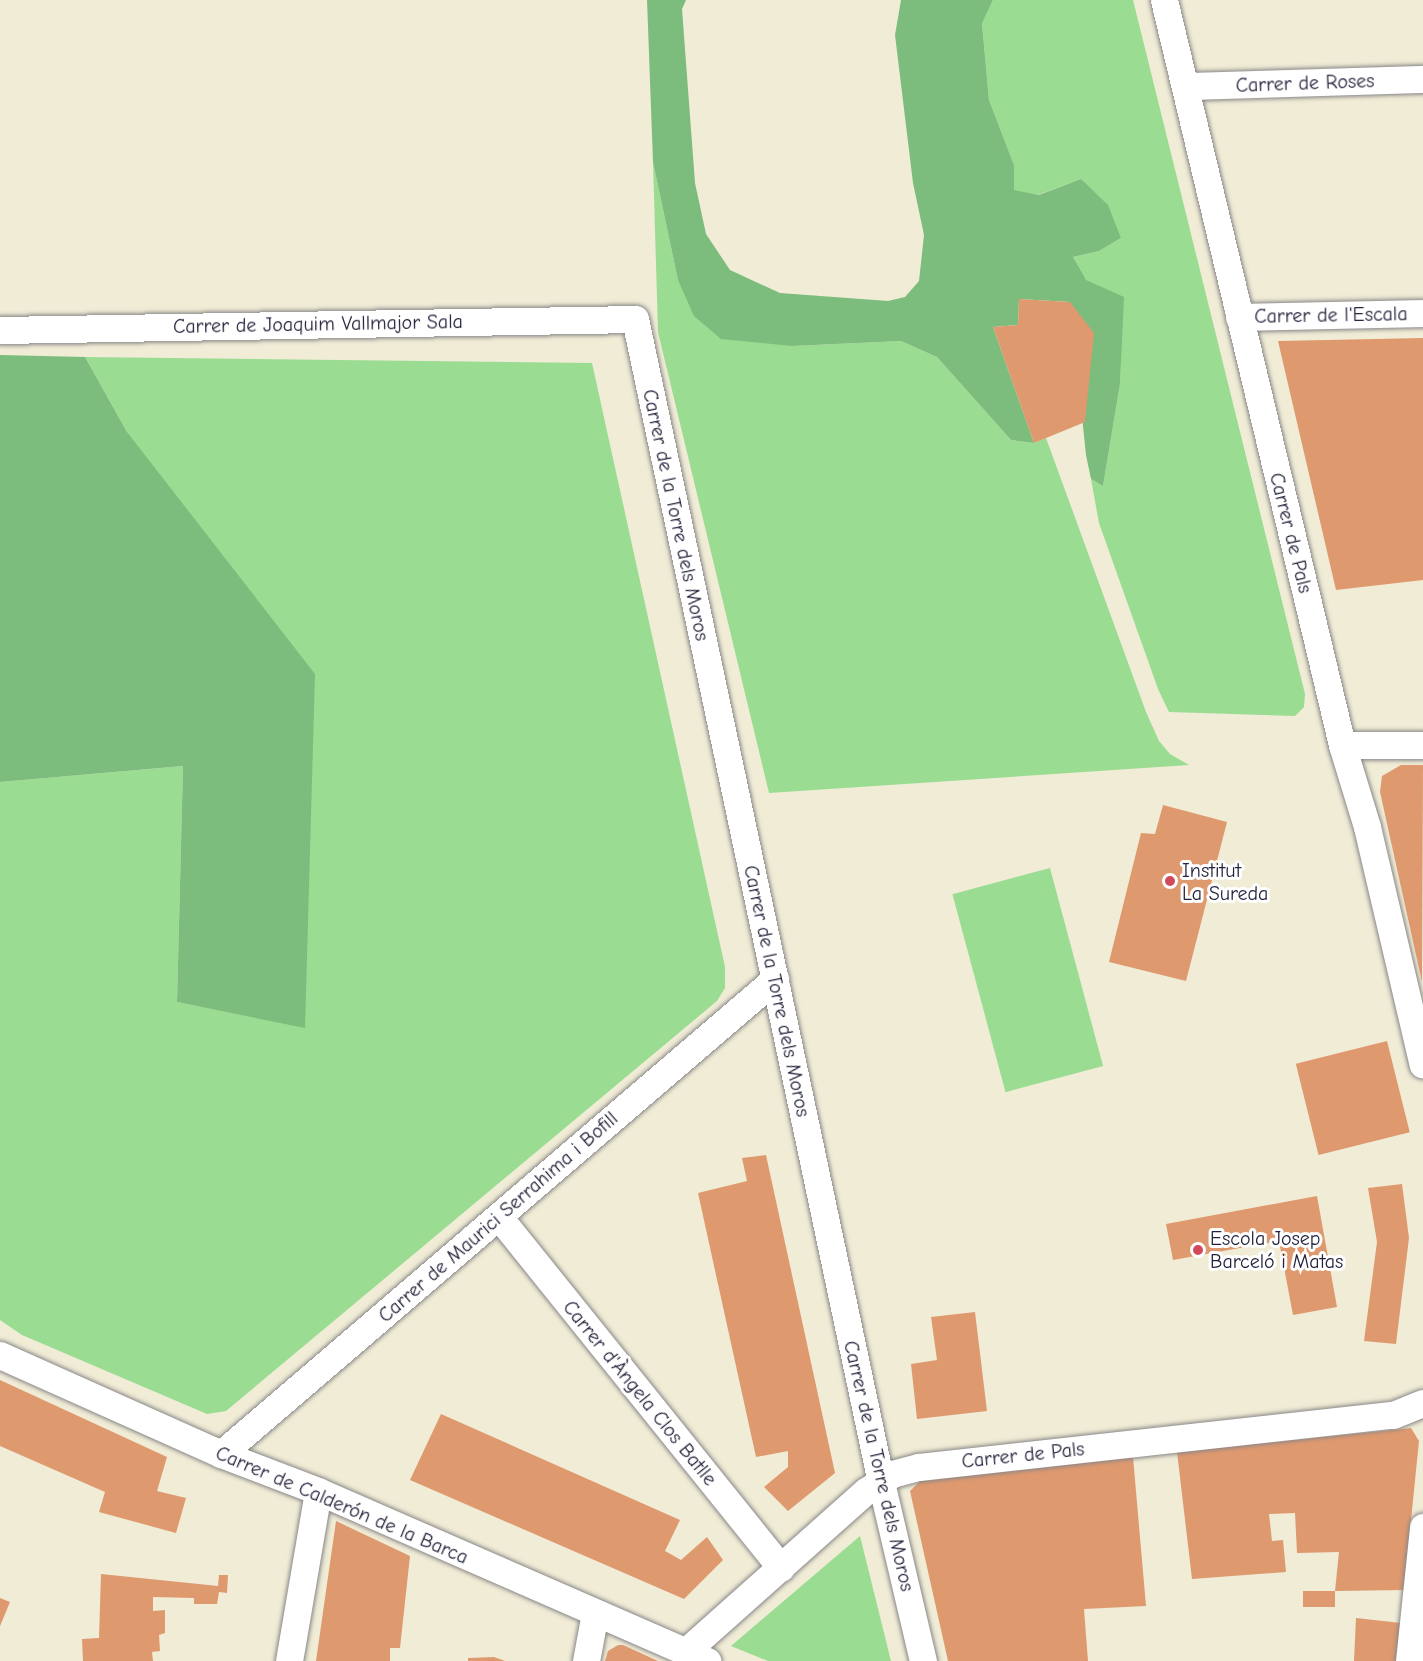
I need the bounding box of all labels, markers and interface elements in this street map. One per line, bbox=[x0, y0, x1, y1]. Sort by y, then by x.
street label: Carrer de Roses bbox=[1235, 69, 1375, 97]
street label: Carrer de l'Escala bbox=[1254, 302, 1408, 328]
street label: Carrer de Joaquim Vallmajor Sala bbox=[173, 309, 463, 339]
street label: Carrer de la Torre dels Moros bbox=[638, 387, 714, 643]
street label: Carrer de Pals bbox=[1264, 470, 1318, 596]
place label: Institut La Sureda bbox=[1182, 858, 1268, 905]
street label: Carrer de la Torre dels Moros bbox=[739, 863, 815, 1119]
marker: Institut La Sureda bbox=[1163, 874, 1177, 888]
street label: Carrer de Maurici Serrahima i Bofill bbox=[373, 1106, 623, 1328]
place label: Escola Josep Barceló i Matas bbox=[1210, 1226, 1343, 1273]
marker: Escola Josep Barceló i Matas bbox=[1191, 1243, 1205, 1257]
street label: Carrer d'Àngela Clos Batlle bbox=[558, 1296, 722, 1490]
street label: Carrer de la Torre dels Moros bbox=[838, 1338, 920, 1594]
street label: Carrer de Pals bbox=[960, 1437, 1086, 1473]
street label: Carrer de Calderón de la Barca bbox=[212, 1441, 472, 1569]

